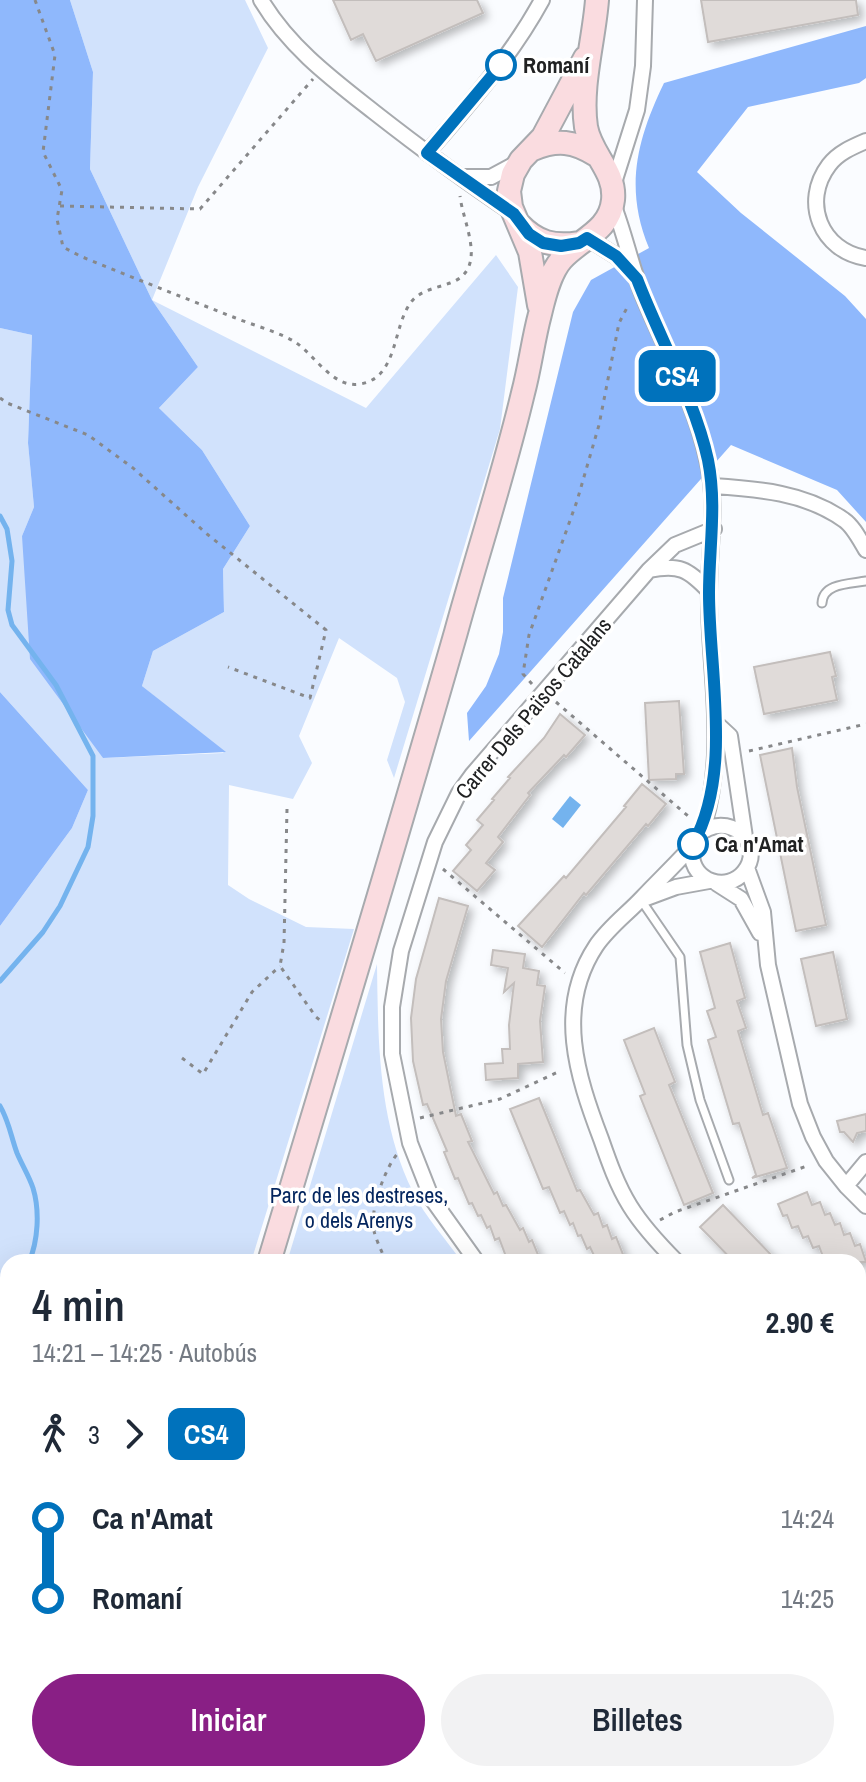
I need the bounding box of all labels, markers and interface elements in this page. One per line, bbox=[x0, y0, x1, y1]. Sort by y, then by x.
marker: Romaní bbox=[486, 50, 516, 80]
place label: Romaní bbox=[523, 50, 590, 80]
line badge: CS4 bbox=[631, 350, 723, 402]
text: CS4 bbox=[655, 357, 699, 395]
street label: Carrer Dels Països Catalans bbox=[448, 611, 618, 805]
marker: Ca n'Amat bbox=[678, 829, 708, 859]
place label: Ca n'Amat bbox=[715, 829, 803, 859]
park label: Parc de les destreses, o dels Arenys bbox=[270, 1180, 448, 1235]
text: 4 min bbox=[32, 1275, 125, 1335]
text: 2.90 € bbox=[766, 1302, 834, 1342]
text: 14:21 – 14:25 · Autobús bbox=[32, 1335, 257, 1370]
icon: walk bbox=[32, 1412, 76, 1456]
icon: forward bbox=[112, 1412, 156, 1456]
text: CS4 bbox=[184, 1415, 229, 1453]
text: 3 bbox=[88, 1417, 100, 1452]
text: Ca n'Amat bbox=[92, 1498, 213, 1538]
text: 14:24 bbox=[781, 1501, 834, 1536]
text: Romaní bbox=[92, 1578, 182, 1618]
text: 14:25 bbox=[781, 1581, 834, 1616]
button: Iniciar bbox=[32, 1674, 425, 1766]
button: Billetes bbox=[441, 1674, 834, 1766]

